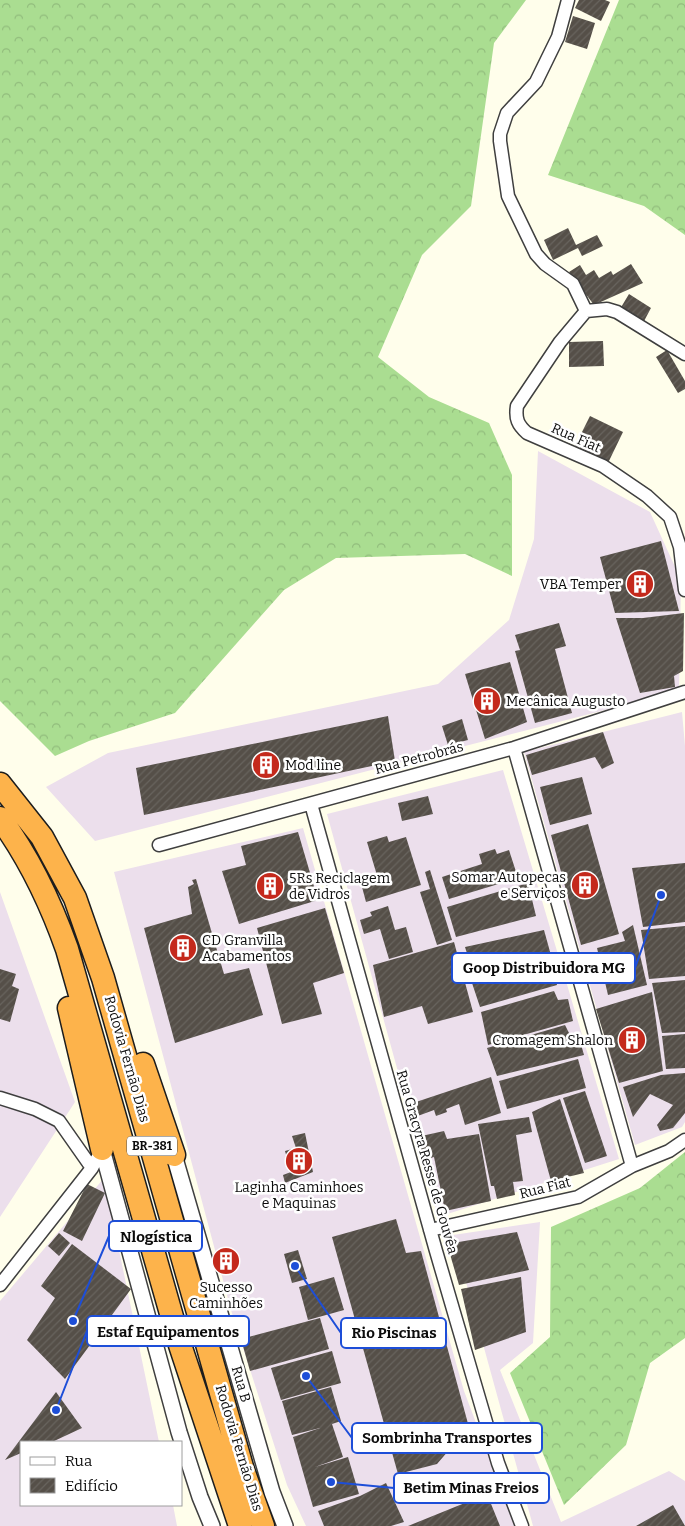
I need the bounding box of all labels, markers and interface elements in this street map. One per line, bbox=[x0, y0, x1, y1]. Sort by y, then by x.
street label: Rua Fiat bbox=[549, 420, 603, 456]
building icon: VBA Temper bbox=[625, 569, 655, 599]
place label: VBA Temper bbox=[540, 576, 621, 593]
building icon: Mecânica Augusto bbox=[472, 686, 502, 716]
place label: Mecânica Augusto bbox=[506, 693, 625, 710]
street label: Rua Petrobrás bbox=[373, 738, 465, 778]
building icon: Mod line bbox=[251, 750, 281, 780]
place label: Mod line bbox=[285, 757, 341, 774]
place label: Somar Autopecas e Serviços bbox=[451, 869, 566, 902]
place label: 5Rs Reciclagem de Vidros bbox=[289, 870, 391, 903]
building icon: Somar Autopecas e Serviços bbox=[570, 870, 600, 900]
building icon: 5Rs Reciclagem de Vidros bbox=[255, 871, 285, 901]
place label: CD Granvilla Acabamentos bbox=[202, 932, 292, 965]
building icon: CD Granvilla Acabamentos bbox=[168, 933, 198, 963]
callout: Goop Distribuidora MG bbox=[452, 953, 635, 983]
text: Goop Distribuidora MG bbox=[463, 959, 626, 977]
street label: Rodovia Fernão Dias bbox=[101, 994, 153, 1124]
building icon: Cromagem Shalon bbox=[617, 1025, 647, 1055]
place label: Cromagem Shalon bbox=[492, 1032, 613, 1049]
street label: Rua Gracyra Resse de Gouvêa bbox=[393, 1068, 462, 1256]
road number: BR-381 bbox=[127, 1136, 177, 1156]
building icon: Laginha Caminhoes e Maquinas bbox=[284, 1146, 314, 1176]
street label: Rua Fiat bbox=[517, 1173, 573, 1203]
place label: Laginha Caminhoes e Maquinas bbox=[235, 1179, 363, 1212]
callout: Nlogística bbox=[109, 1221, 202, 1251]
text: Nlogística bbox=[120, 1228, 193, 1246]
building icon: Sucesso Caminhões bbox=[211, 1246, 241, 1276]
place label: Sucesso Caminhões bbox=[189, 1279, 263, 1312]
callout: Estaf Equipamentos bbox=[87, 1316, 249, 1346]
callout: Rio Piscinas bbox=[341, 1318, 446, 1348]
text: Estaf Equipamentos bbox=[97, 1323, 239, 1341]
text: Rio Piscinas bbox=[351, 1324, 437, 1342]
street label: Rua B bbox=[228, 1364, 254, 1404]
street label: Rodovia Fernão Dias bbox=[212, 1383, 266, 1513]
callout: Sombrinha Transportes bbox=[352, 1423, 542, 1453]
text: Sombrinha Transportes bbox=[362, 1429, 532, 1447]
legend bbox=[20, 1441, 182, 1506]
text: Rua bbox=[65, 1452, 92, 1470]
callout: Betim Minas Freios bbox=[394, 1473, 549, 1503]
text: Edifício bbox=[65, 1477, 118, 1495]
text: Betim Minas Freios bbox=[403, 1479, 539, 1497]

